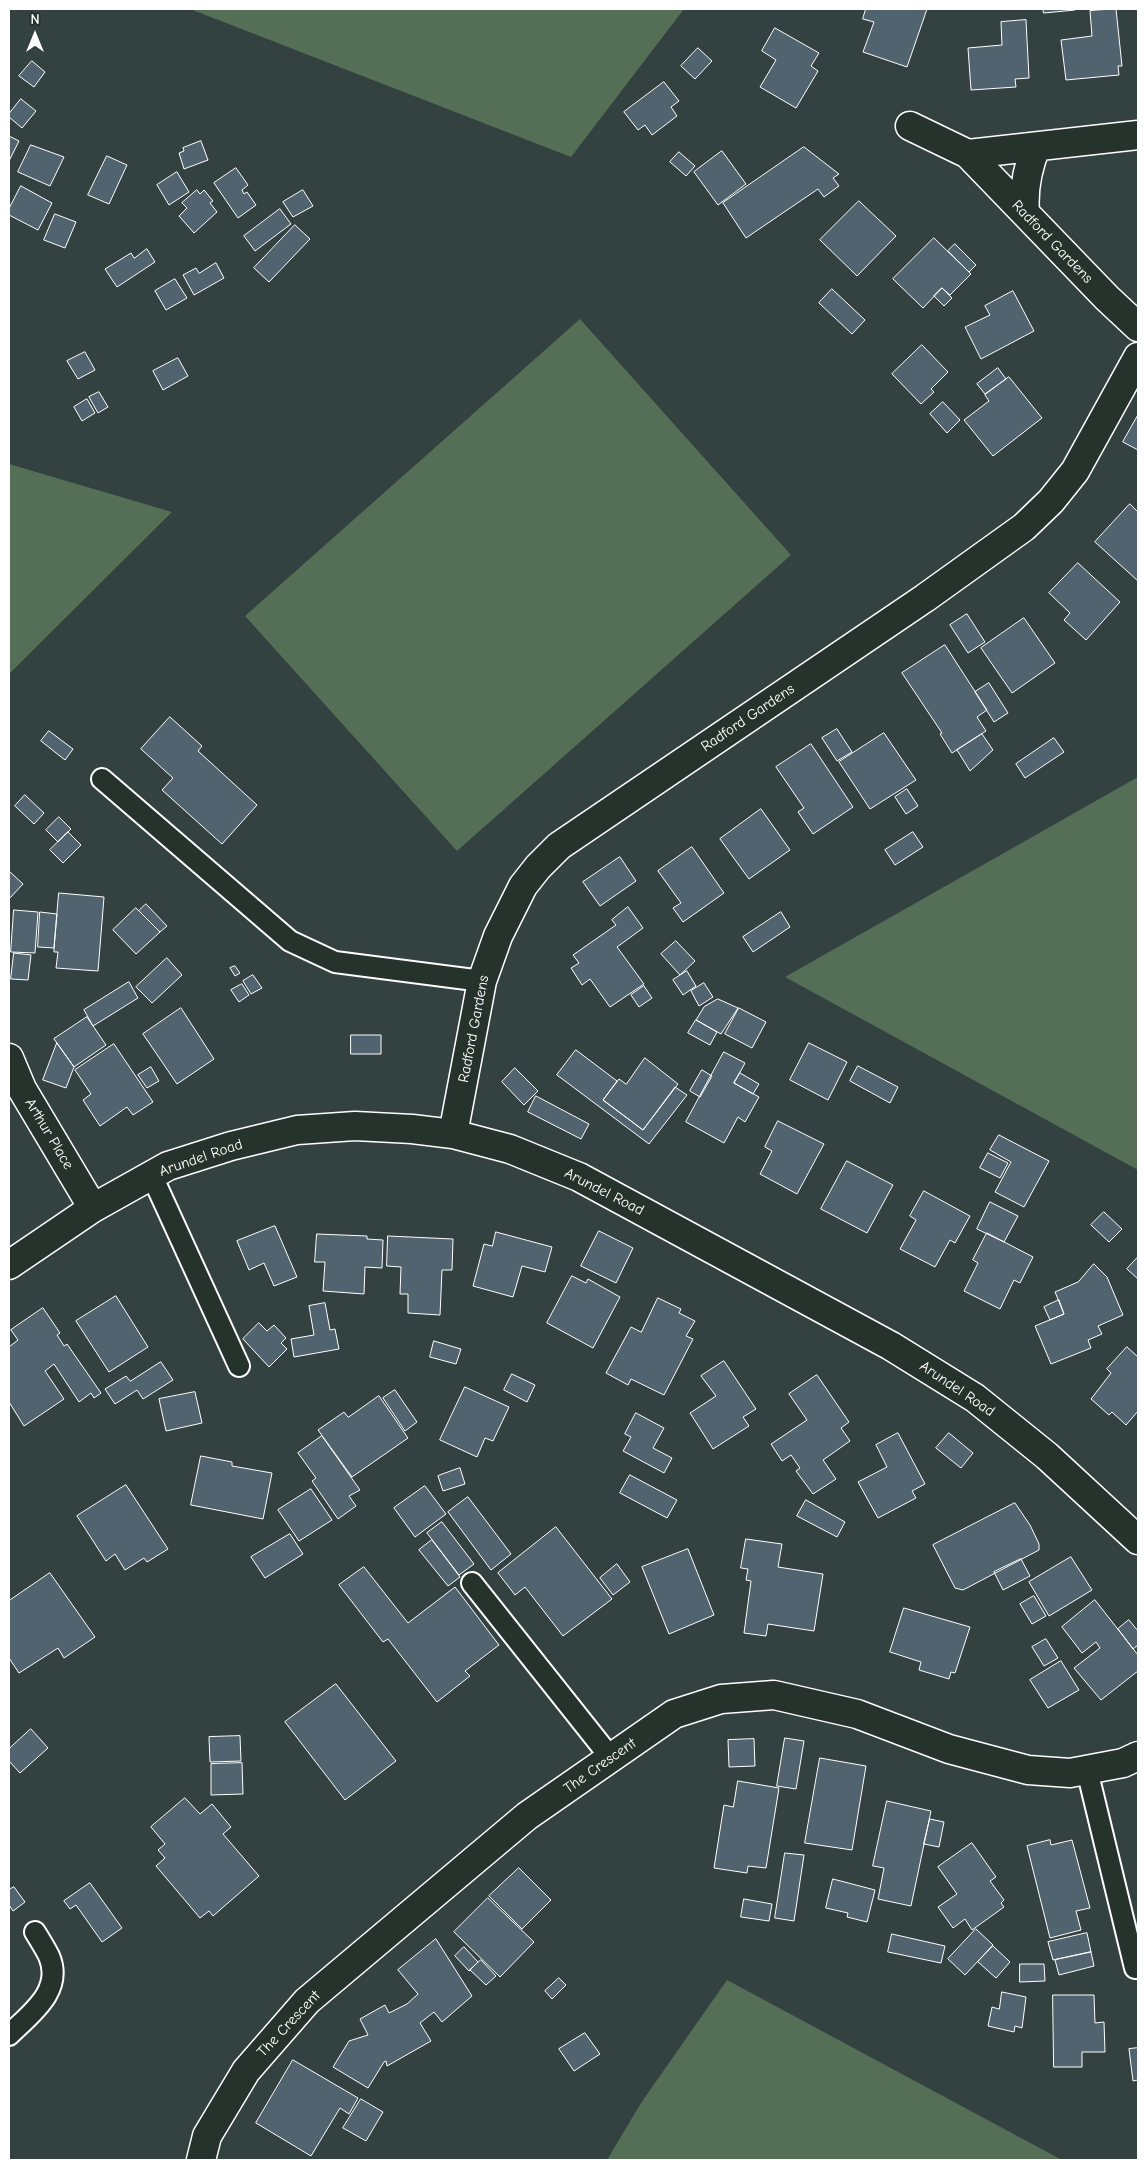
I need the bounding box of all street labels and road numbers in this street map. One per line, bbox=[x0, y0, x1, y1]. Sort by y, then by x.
street label: Radford Gardens bbox=[1008, 197, 1096, 287]
street label: Radford Gardens bbox=[698, 680, 798, 756]
street label: Radford Gardens bbox=[455, 974, 493, 1084]
street label: Arthur Place bbox=[21, 1095, 77, 1173]
street label: Arundel Road bbox=[157, 1135, 245, 1181]
street label: Arundel Road bbox=[561, 1164, 647, 1220]
street label: Arundel Road bbox=[916, 1357, 998, 1421]
street label: The Crescent bbox=[560, 1734, 640, 1798]
street label: The Crescent bbox=[254, 1987, 324, 2061]

